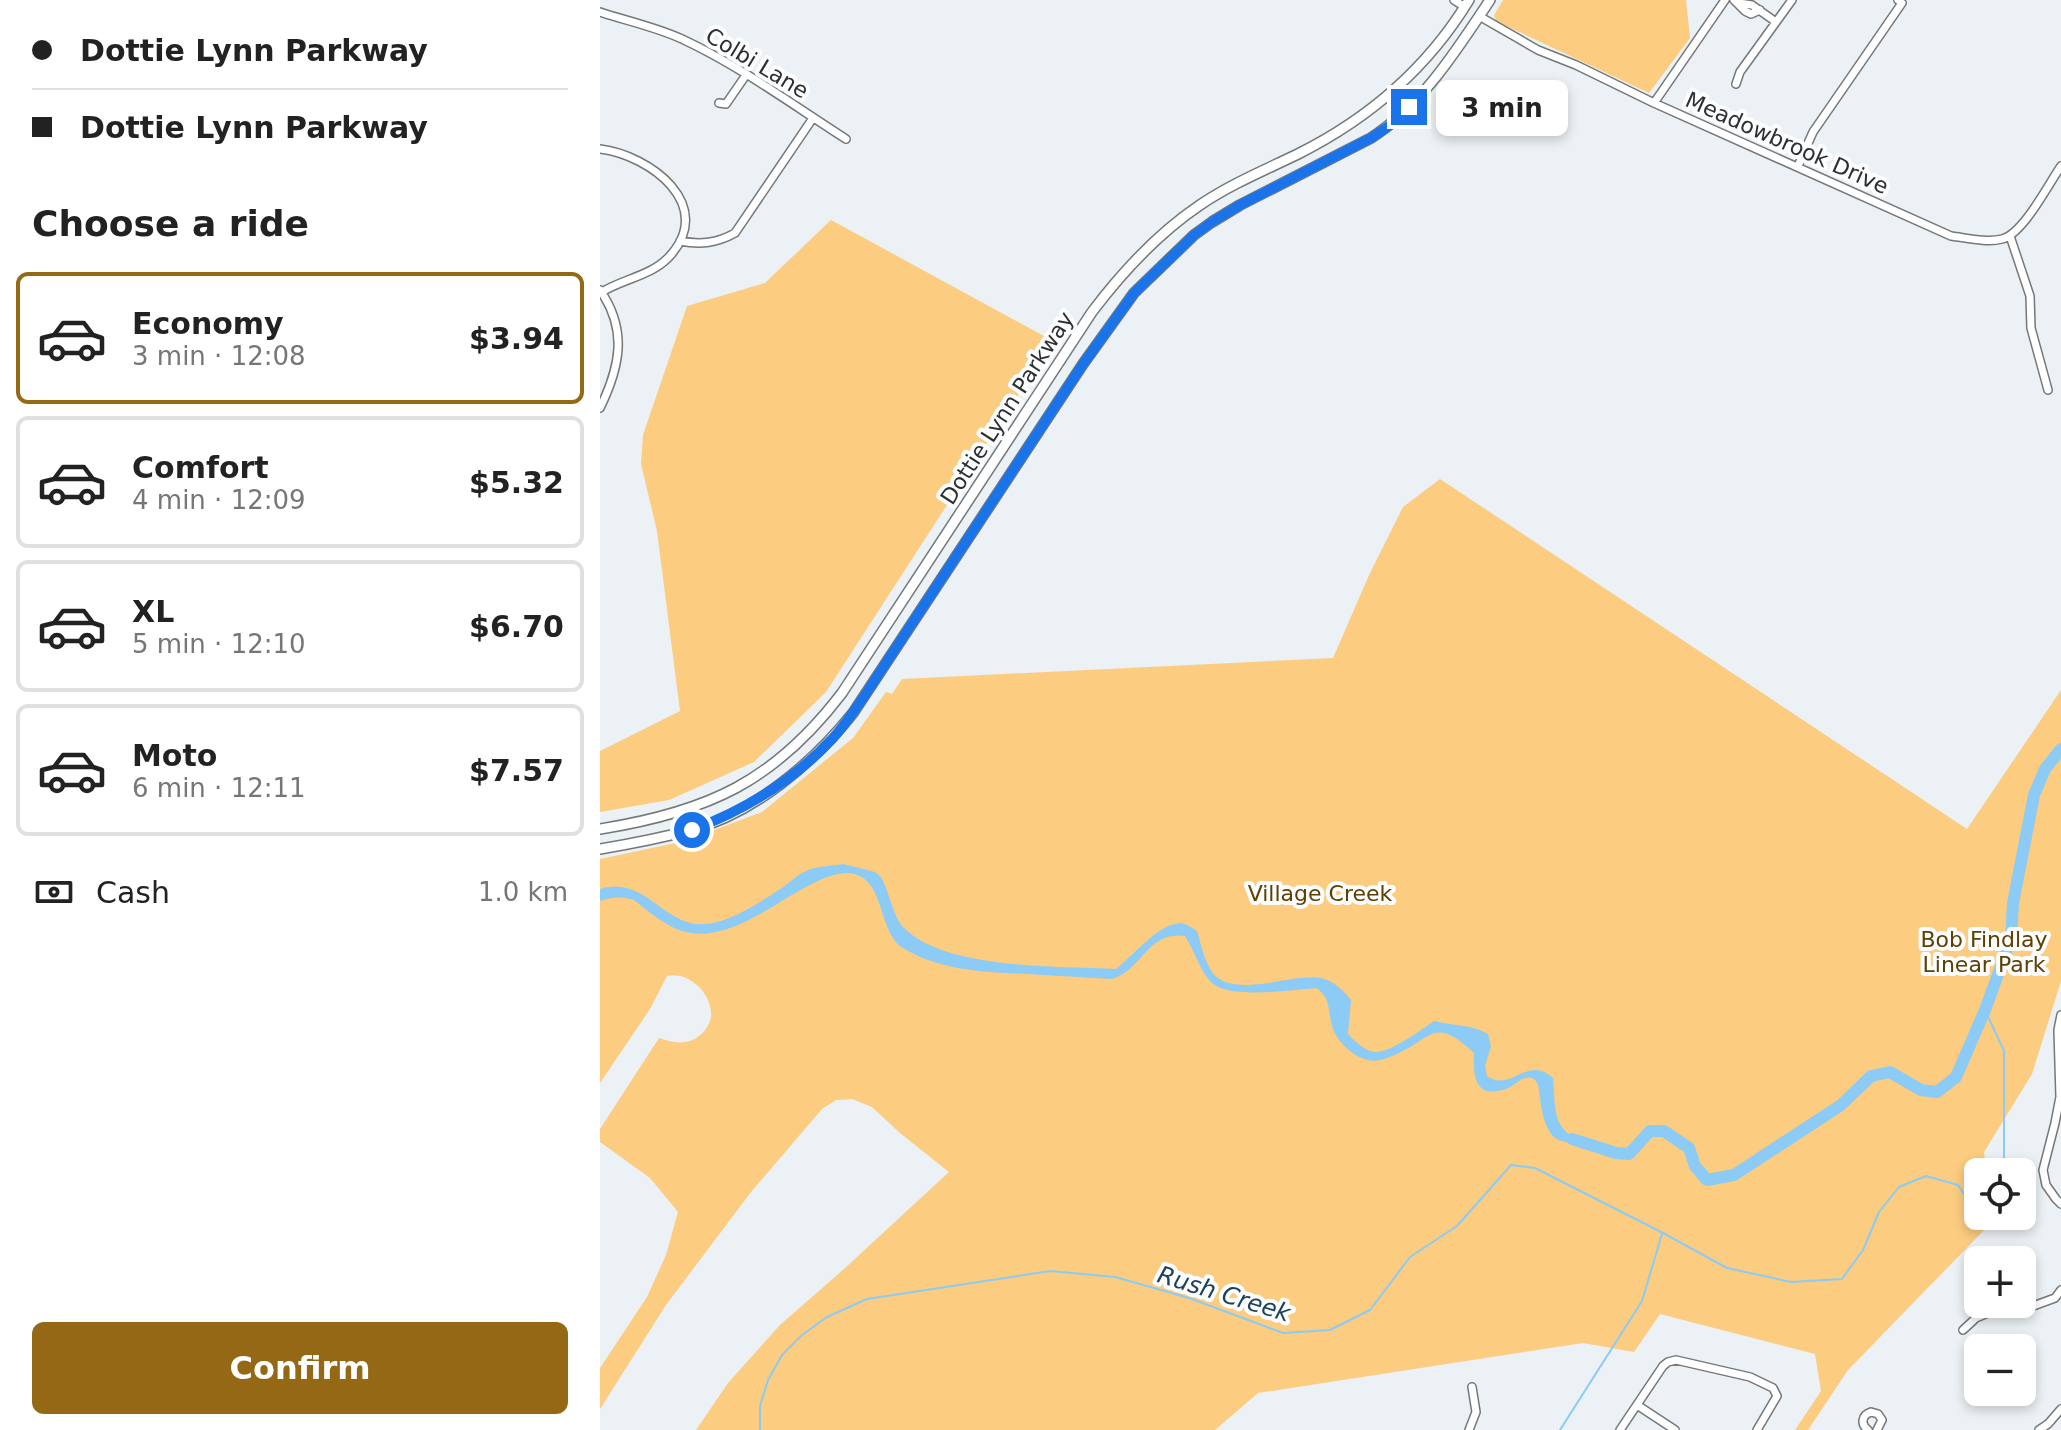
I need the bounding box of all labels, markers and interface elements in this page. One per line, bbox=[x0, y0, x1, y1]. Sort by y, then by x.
street label: Colbi Lane bbox=[701, 23, 813, 103]
text: Dottie Lynn Parkway bbox=[80, 33, 428, 68]
callout: 3 min bbox=[1437, 79, 1569, 135]
street label: Meadowbrook Drive bbox=[1682, 87, 1892, 199]
route end bbox=[1391, 89, 1427, 125]
text: 3 min bbox=[1461, 93, 1543, 123]
text: Dottie Lynn Parkway bbox=[80, 110, 428, 145]
text: Choose a ride bbox=[32, 203, 309, 244]
icon: car bbox=[36, 302, 108, 374]
text: Economy bbox=[132, 306, 284, 341]
street label: Dottie Lynn Parkway bbox=[935, 307, 1079, 509]
text: $3.94 bbox=[469, 321, 564, 356]
text: 3 min · 12:08 bbox=[132, 341, 306, 371]
icon: car bbox=[36, 446, 108, 518]
text: Comfort bbox=[132, 450, 269, 485]
text: $5.32 bbox=[469, 465, 564, 500]
text: 4 min · 12:09 bbox=[132, 485, 306, 515]
icon: car bbox=[36, 590, 108, 662]
text: XL bbox=[132, 594, 174, 629]
text: $6.70 bbox=[469, 609, 564, 644]
text: 5 min · 12:10 bbox=[132, 629, 306, 659]
icon: car bbox=[36, 734, 108, 806]
text: Moto bbox=[132, 738, 217, 773]
text: $7.57 bbox=[469, 753, 564, 788]
text: 6 min · 12:11 bbox=[132, 773, 306, 803]
route start bbox=[674, 812, 710, 848]
icon: cash bbox=[32, 870, 76, 914]
text: Cash bbox=[96, 875, 170, 910]
text: 1.0 km bbox=[478, 877, 568, 907]
park label: Village Creek bbox=[1248, 881, 1393, 906]
park label: Bob Findlay Linear Park bbox=[1920, 927, 2048, 977]
map controls bbox=[1964, 1158, 2036, 1406]
button: locate bbox=[1964, 1158, 2036, 1230]
button: + bbox=[1964, 1246, 2036, 1318]
water label: Rush Creek bbox=[1154, 1261, 1295, 1328]
button: Confirm bbox=[32, 1322, 568, 1414]
button: − bbox=[1964, 1334, 2036, 1406]

